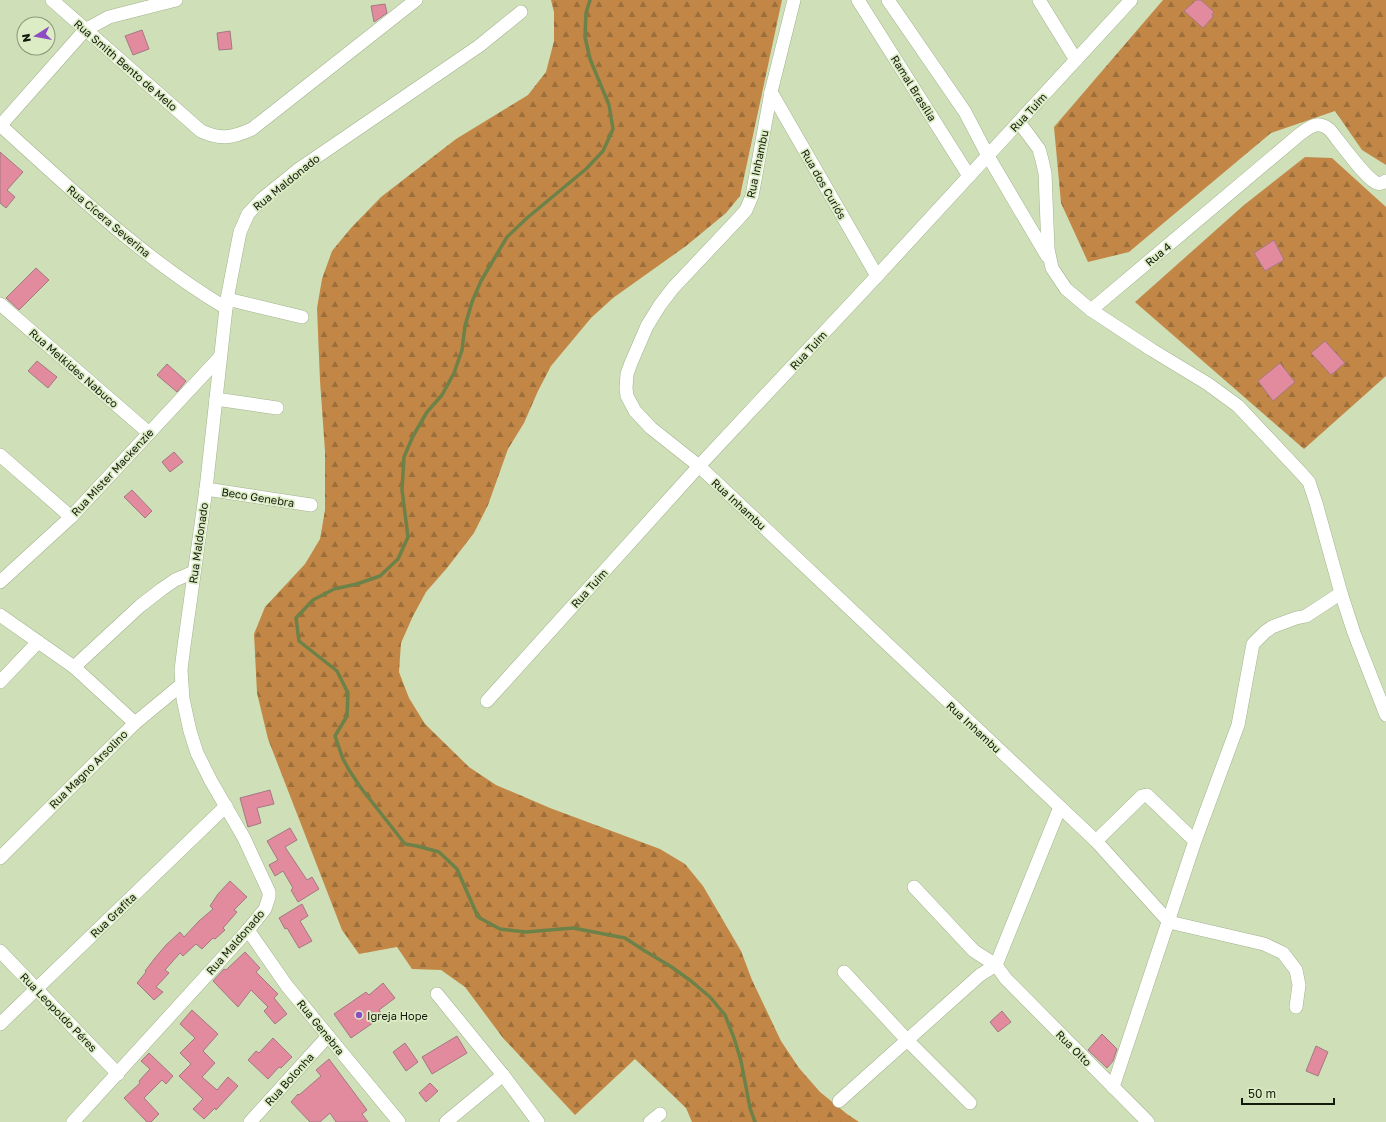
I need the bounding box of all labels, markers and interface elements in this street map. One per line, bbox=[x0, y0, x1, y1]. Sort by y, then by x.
north arrow bbox=[16, 16, 56, 56]
street label: Rua Smith Bento de Melo bbox=[72, 17, 181, 114]
text: N bbox=[19, 33, 33, 43]
street label: Ramal Brasília bbox=[889, 53, 939, 123]
street label: Rua Tuim bbox=[1007, 90, 1049, 134]
street label: Rua Inhambu bbox=[743, 129, 771, 199]
street label: Rua dos Curiós bbox=[799, 147, 849, 221]
street label: Rua Maldonado bbox=[250, 151, 322, 213]
street label: Rua Cícera Severina bbox=[65, 182, 153, 260]
street label: Rua 4 bbox=[1142, 239, 1174, 268]
street label: Rua Melkides Nabuco bbox=[27, 326, 121, 410]
street label: Rua Tuim bbox=[787, 328, 829, 372]
street label: Rua Mister Mackenzie bbox=[68, 426, 156, 518]
street label: Rua Inhambu bbox=[709, 476, 769, 532]
street label: Beco Genebra bbox=[221, 485, 295, 509]
street label: Rua Maldonado bbox=[186, 501, 210, 584]
street label: Rua Tuim bbox=[568, 566, 610, 610]
street label: Rua Inhambu bbox=[944, 699, 1004, 755]
street label: Rua Magno Arsolino bbox=[46, 727, 130, 811]
street label: Rua Grafita bbox=[87, 890, 139, 940]
street label: Rua Maldonado bbox=[203, 907, 267, 977]
street label: Rua Leopoldo Péres bbox=[18, 970, 100, 1054]
street label: Rua Genebra bbox=[295, 997, 347, 1057]
place label: Igreja Hope bbox=[367, 1009, 428, 1022]
marker: Igreja Hope bbox=[354, 1010, 364, 1020]
street label: Rua Oito bbox=[1054, 1028, 1095, 1069]
street label: Rua Bolonha bbox=[262, 1050, 316, 1108]
scale bar bbox=[1242, 1080, 1334, 1106]
text: 50 m bbox=[1248, 1086, 1276, 1101]

